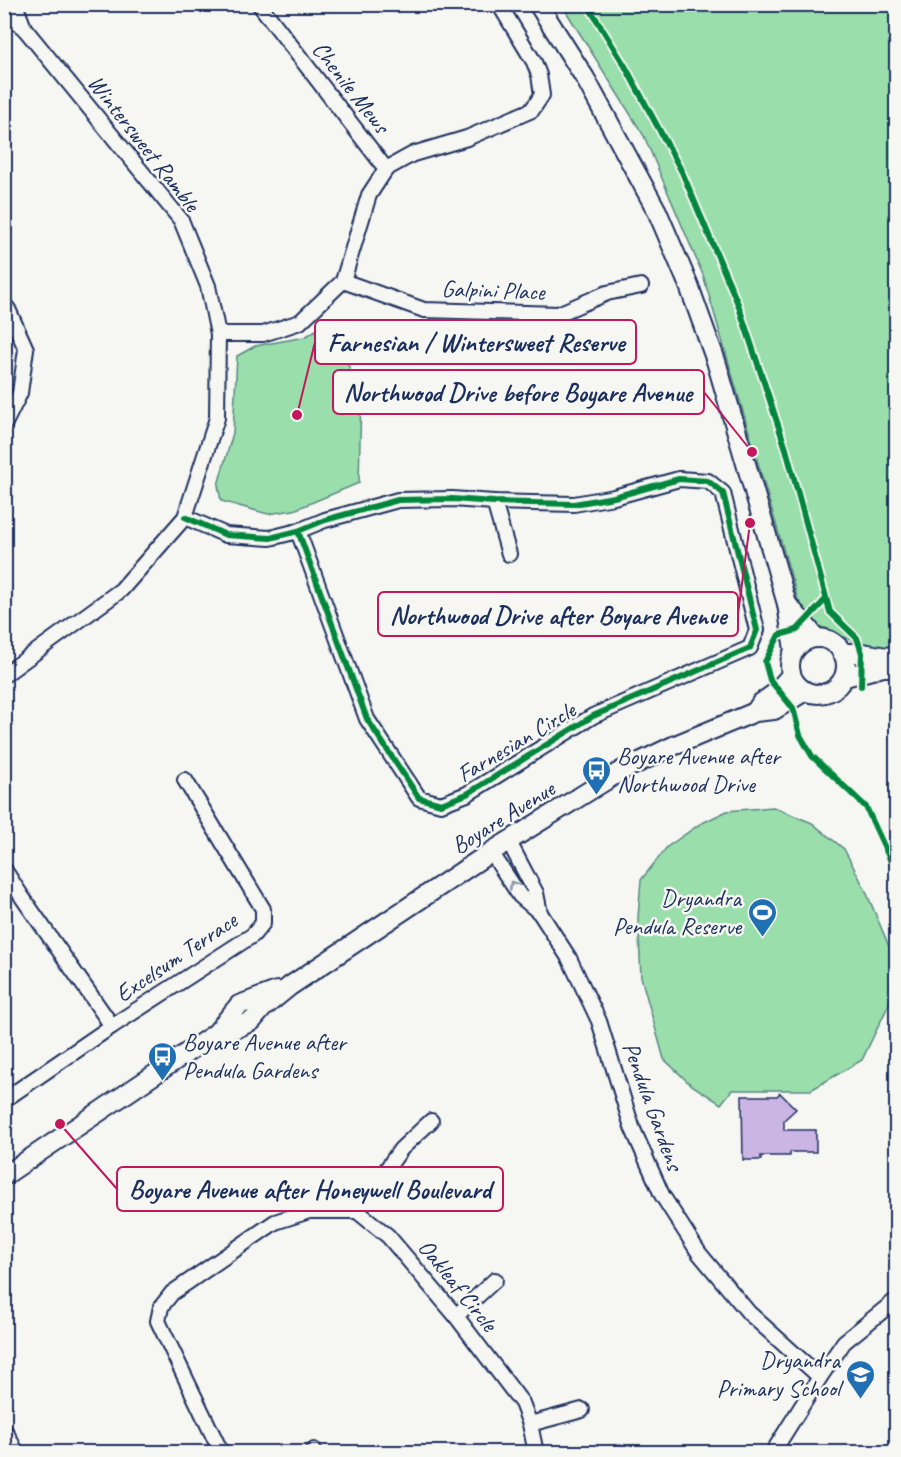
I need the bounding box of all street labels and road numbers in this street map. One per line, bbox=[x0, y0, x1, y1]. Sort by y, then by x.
street label: Chenile Mews bbox=[306, 35, 397, 141]
street label: Wintersweet Ramble bbox=[81, 69, 208, 219]
street label: Galpini Place bbox=[441, 273, 547, 307]
street label: Farnesian Circle bbox=[451, 694, 583, 789]
street label: Boyare Avenue bbox=[446, 772, 562, 860]
street label: Excelsum Terrace bbox=[109, 904, 244, 1009]
street label: Pendula Gardens bbox=[616, 1038, 691, 1177]
street label: Oakleaf Circle bbox=[412, 1233, 506, 1339]

